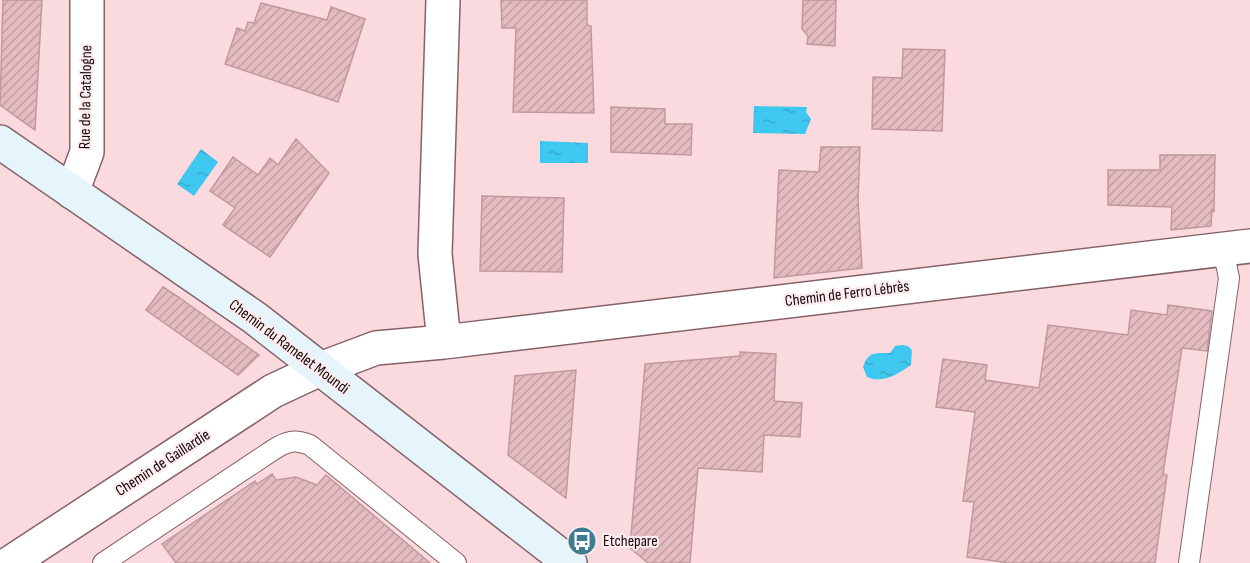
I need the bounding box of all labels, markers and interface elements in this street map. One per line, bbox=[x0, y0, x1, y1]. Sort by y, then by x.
street label: Rue de la Catalogne bbox=[76, 45, 96, 149]
street label: Chemin de Ferro Lébrès bbox=[784, 277, 910, 311]
street label: Chemin du Ramelet Moundi bbox=[225, 296, 353, 398]
street label: Chemin de Gaillardie bbox=[112, 425, 214, 501]
bus stop icon: Etchepare bbox=[566, 525, 598, 557]
place label: Etchepare bbox=[603, 532, 658, 551]

